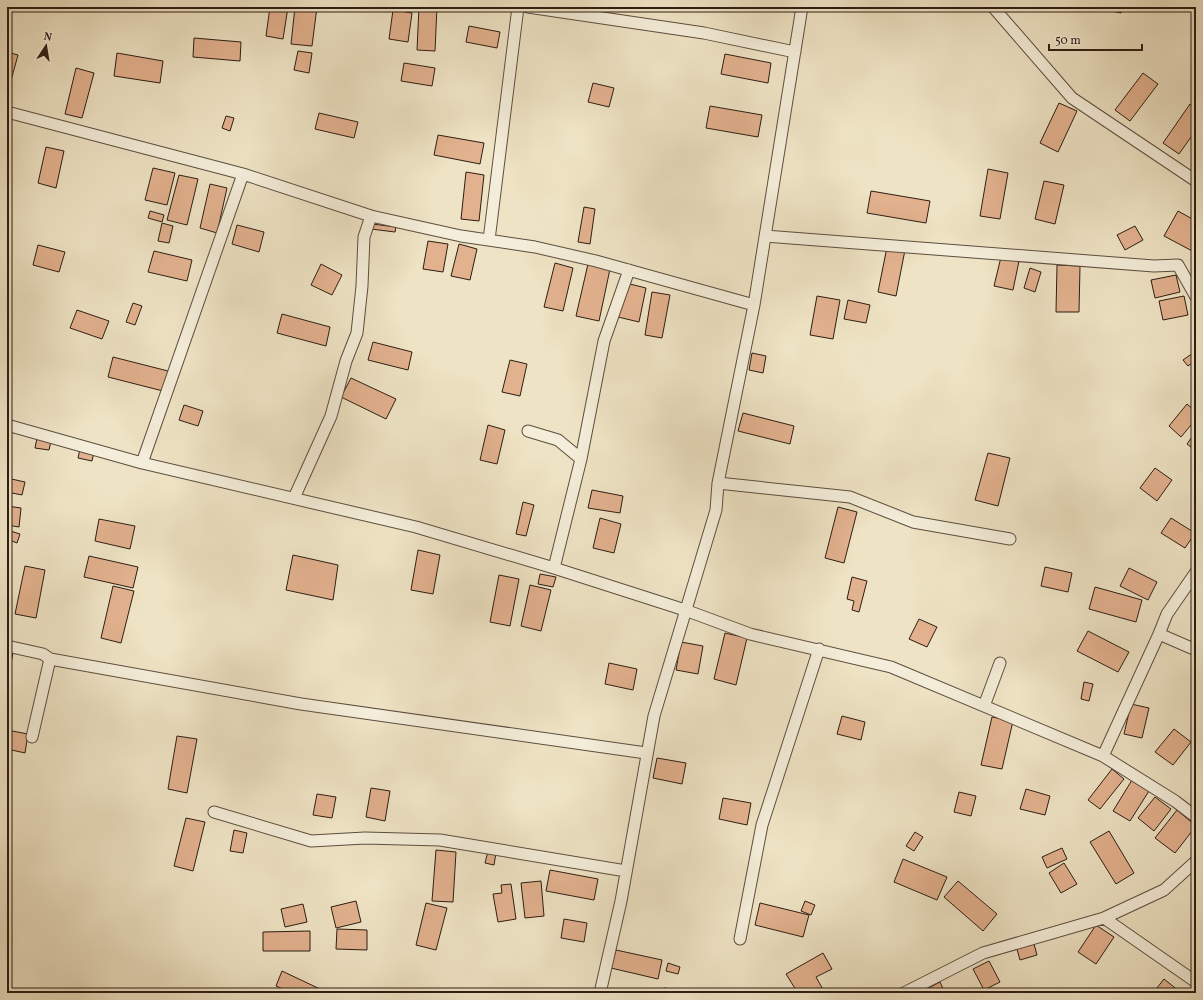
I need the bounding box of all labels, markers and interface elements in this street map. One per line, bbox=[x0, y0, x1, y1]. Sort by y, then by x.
north arrow bbox=[26, 26, 66, 66]
scale bar bbox=[1049, 26, 1142, 52]
text: N bbox=[42, 30, 53, 46]
text: 50 m bbox=[1055, 33, 1081, 49]

